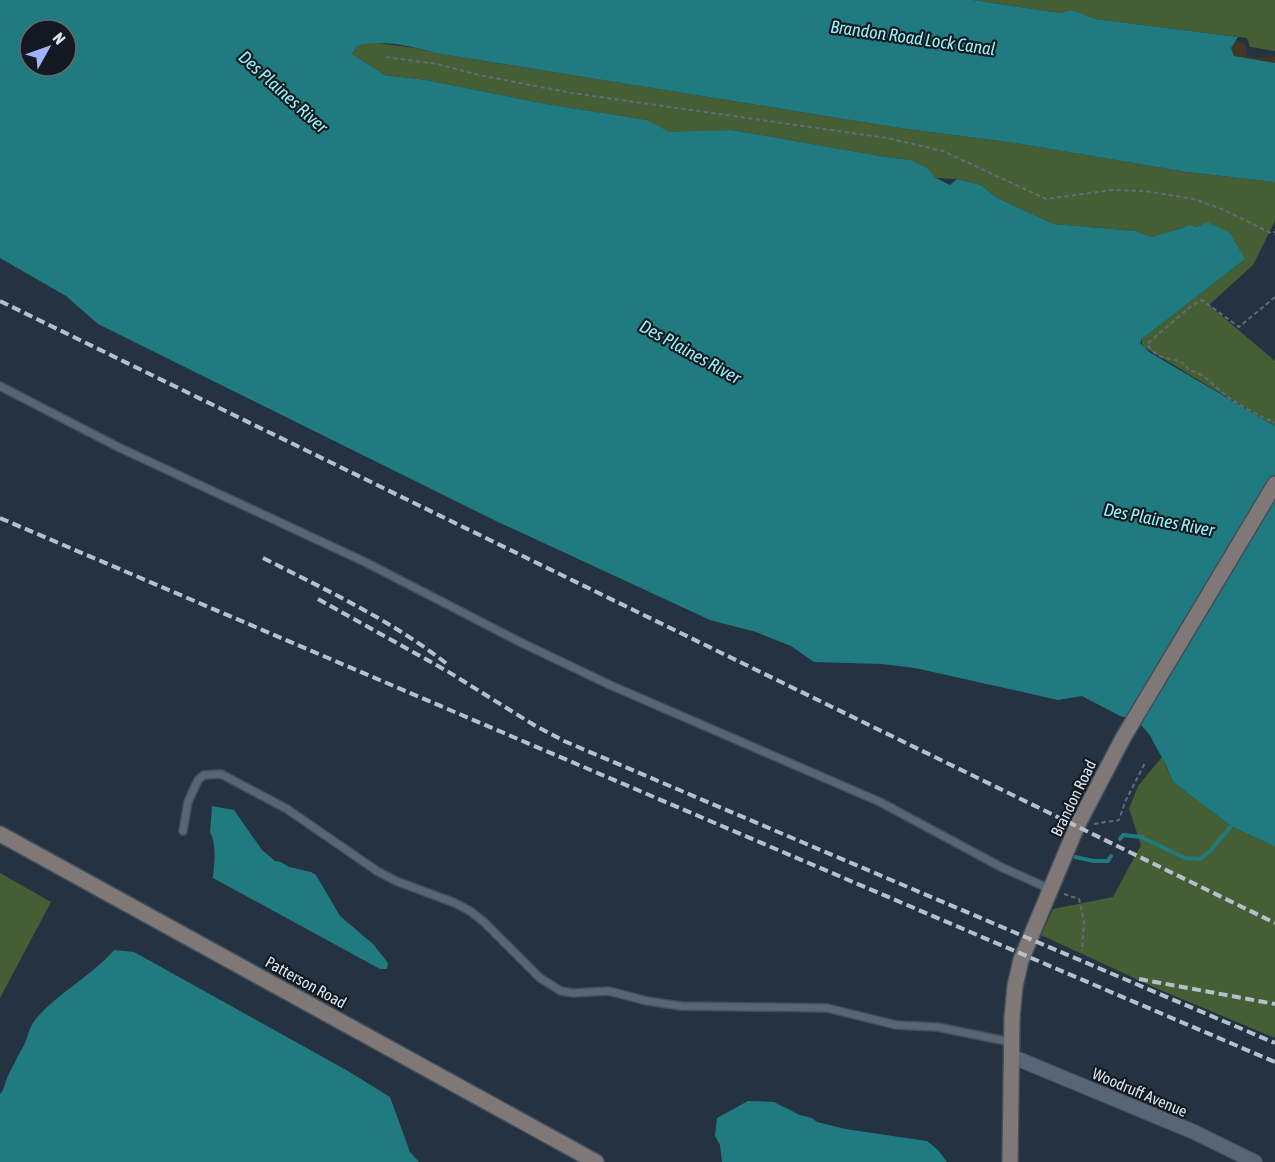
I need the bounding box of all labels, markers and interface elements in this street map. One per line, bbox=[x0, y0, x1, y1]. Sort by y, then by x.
water label: Brandon Road Lock Canal bbox=[829, 16, 997, 59]
north arrow bbox=[18, 18, 78, 78]
text: N bbox=[50, 29, 69, 48]
water label: Des Plaines River bbox=[235, 46, 333, 138]
water label: Des Plaines River bbox=[636, 315, 745, 388]
water label: Des Plaines River bbox=[1102, 498, 1217, 541]
street label: Brandon Road bbox=[1047, 757, 1099, 839]
street label: Patterson Road bbox=[262, 952, 350, 1012]
street label: Woodruff Avenue bbox=[1090, 1064, 1190, 1120]

